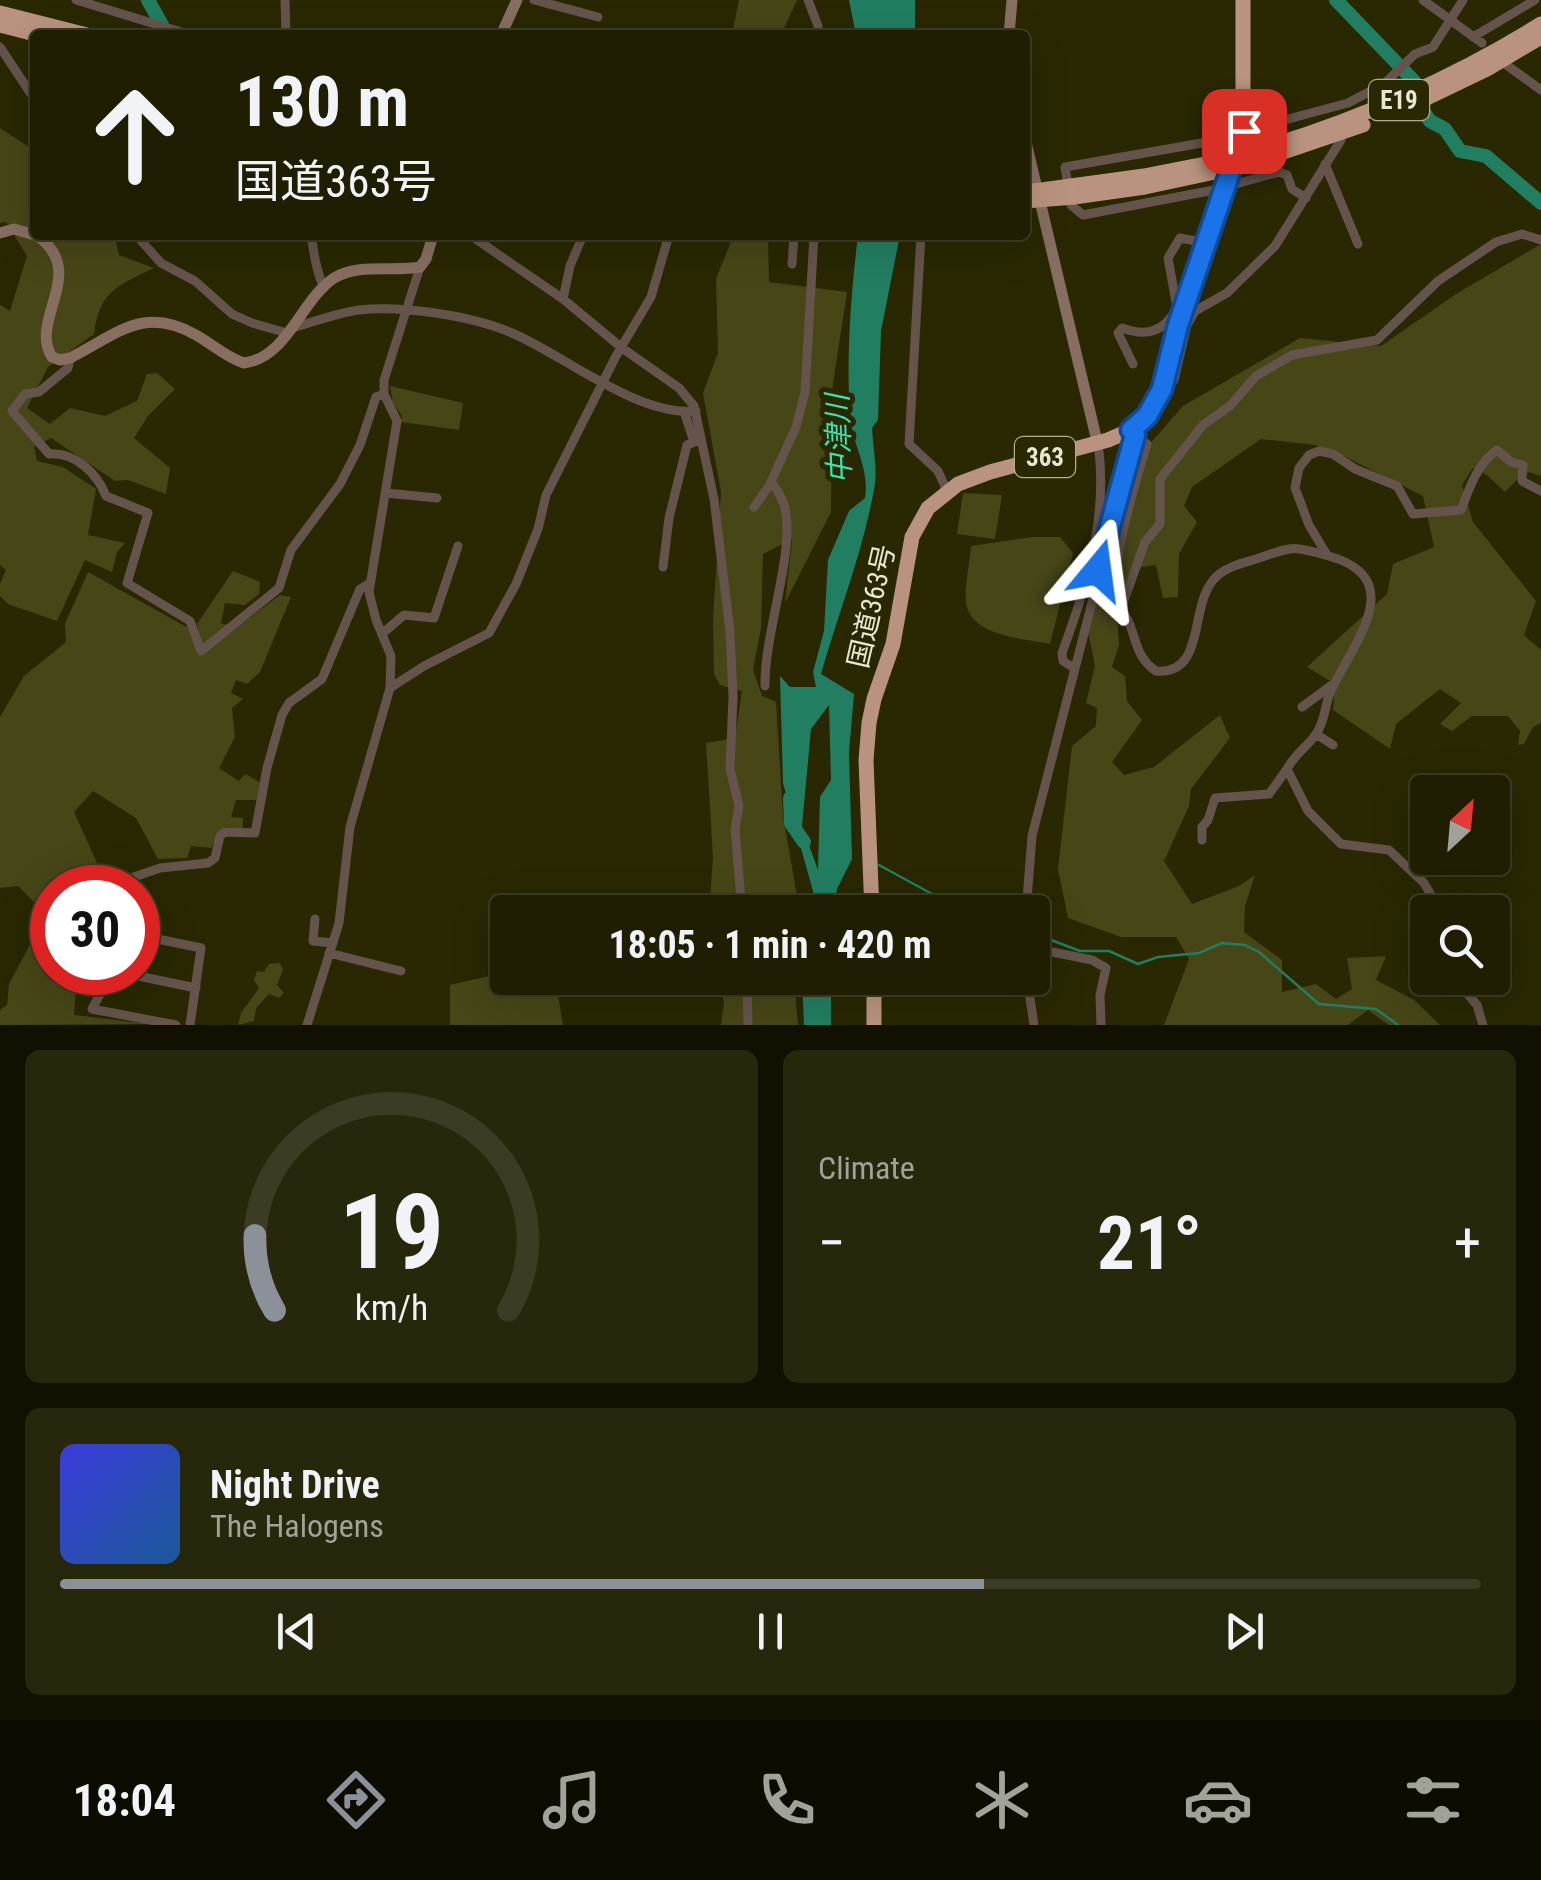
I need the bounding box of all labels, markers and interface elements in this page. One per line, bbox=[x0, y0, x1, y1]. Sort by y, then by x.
text: 130 m bbox=[235, 61, 409, 143]
icon: ahead bbox=[70, 70, 200, 200]
road number: E19 bbox=[1369, 80, 1429, 120]
pin bbox=[1202, 89, 1287, 174]
icon: arrive bbox=[1217, 104, 1272, 159]
text: 国道363号 bbox=[235, 155, 437, 208]
water label: 中津川 bbox=[819, 390, 858, 485]
road number: 363 bbox=[1015, 437, 1075, 477]
position arrow bbox=[1046, 518, 1150, 622]
street label: 国道363号 bbox=[841, 541, 902, 671]
north arrow bbox=[1410, 775, 1510, 875]
map controls bbox=[1410, 775, 1510, 995]
speed limit sign: 30 bbox=[30, 865, 160, 995]
button: search bbox=[1410, 895, 1510, 995]
text: 18:05 · 1 min · 420 m bbox=[609, 923, 931, 967]
text: Climate bbox=[818, 1149, 915, 1187]
text: 19 bbox=[339, 1172, 444, 1293]
text: 21° bbox=[1097, 1199, 1202, 1287]
text: − bbox=[818, 1211, 846, 1275]
text: + bbox=[1454, 1211, 1481, 1275]
text: km/h bbox=[355, 1287, 428, 1329]
text: Night Drive bbox=[210, 1463, 380, 1507]
text: The Halogens bbox=[210, 1507, 384, 1545]
icon: previous bbox=[269, 1604, 324, 1659]
icon: pause bbox=[743, 1604, 798, 1659]
icon: next bbox=[1217, 1604, 1272, 1659]
icon: directions bbox=[321, 1765, 391, 1835]
icon: music bbox=[537, 1765, 607, 1835]
icon: phone bbox=[752, 1765, 822, 1835]
icon: climate bbox=[967, 1765, 1037, 1835]
icon: car bbox=[1183, 1765, 1253, 1835]
icon: filters bbox=[1398, 1765, 1468, 1835]
text: 18:04 bbox=[73, 1774, 176, 1827]

